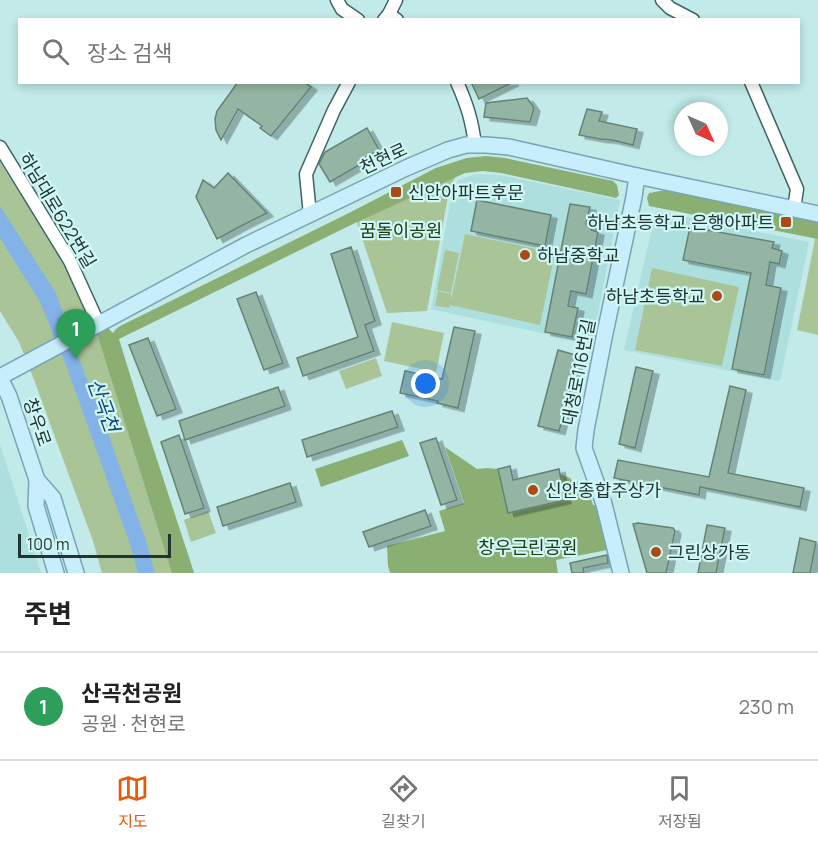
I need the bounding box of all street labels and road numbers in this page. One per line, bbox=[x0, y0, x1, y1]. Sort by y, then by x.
street label: 천현로 bbox=[355, 137, 411, 179]
street label: 하남대로622번길 bbox=[14, 148, 102, 272]
street label: 대청로116번길 bbox=[556, 317, 600, 427]
street label: 창우로 bbox=[19, 395, 57, 449]

